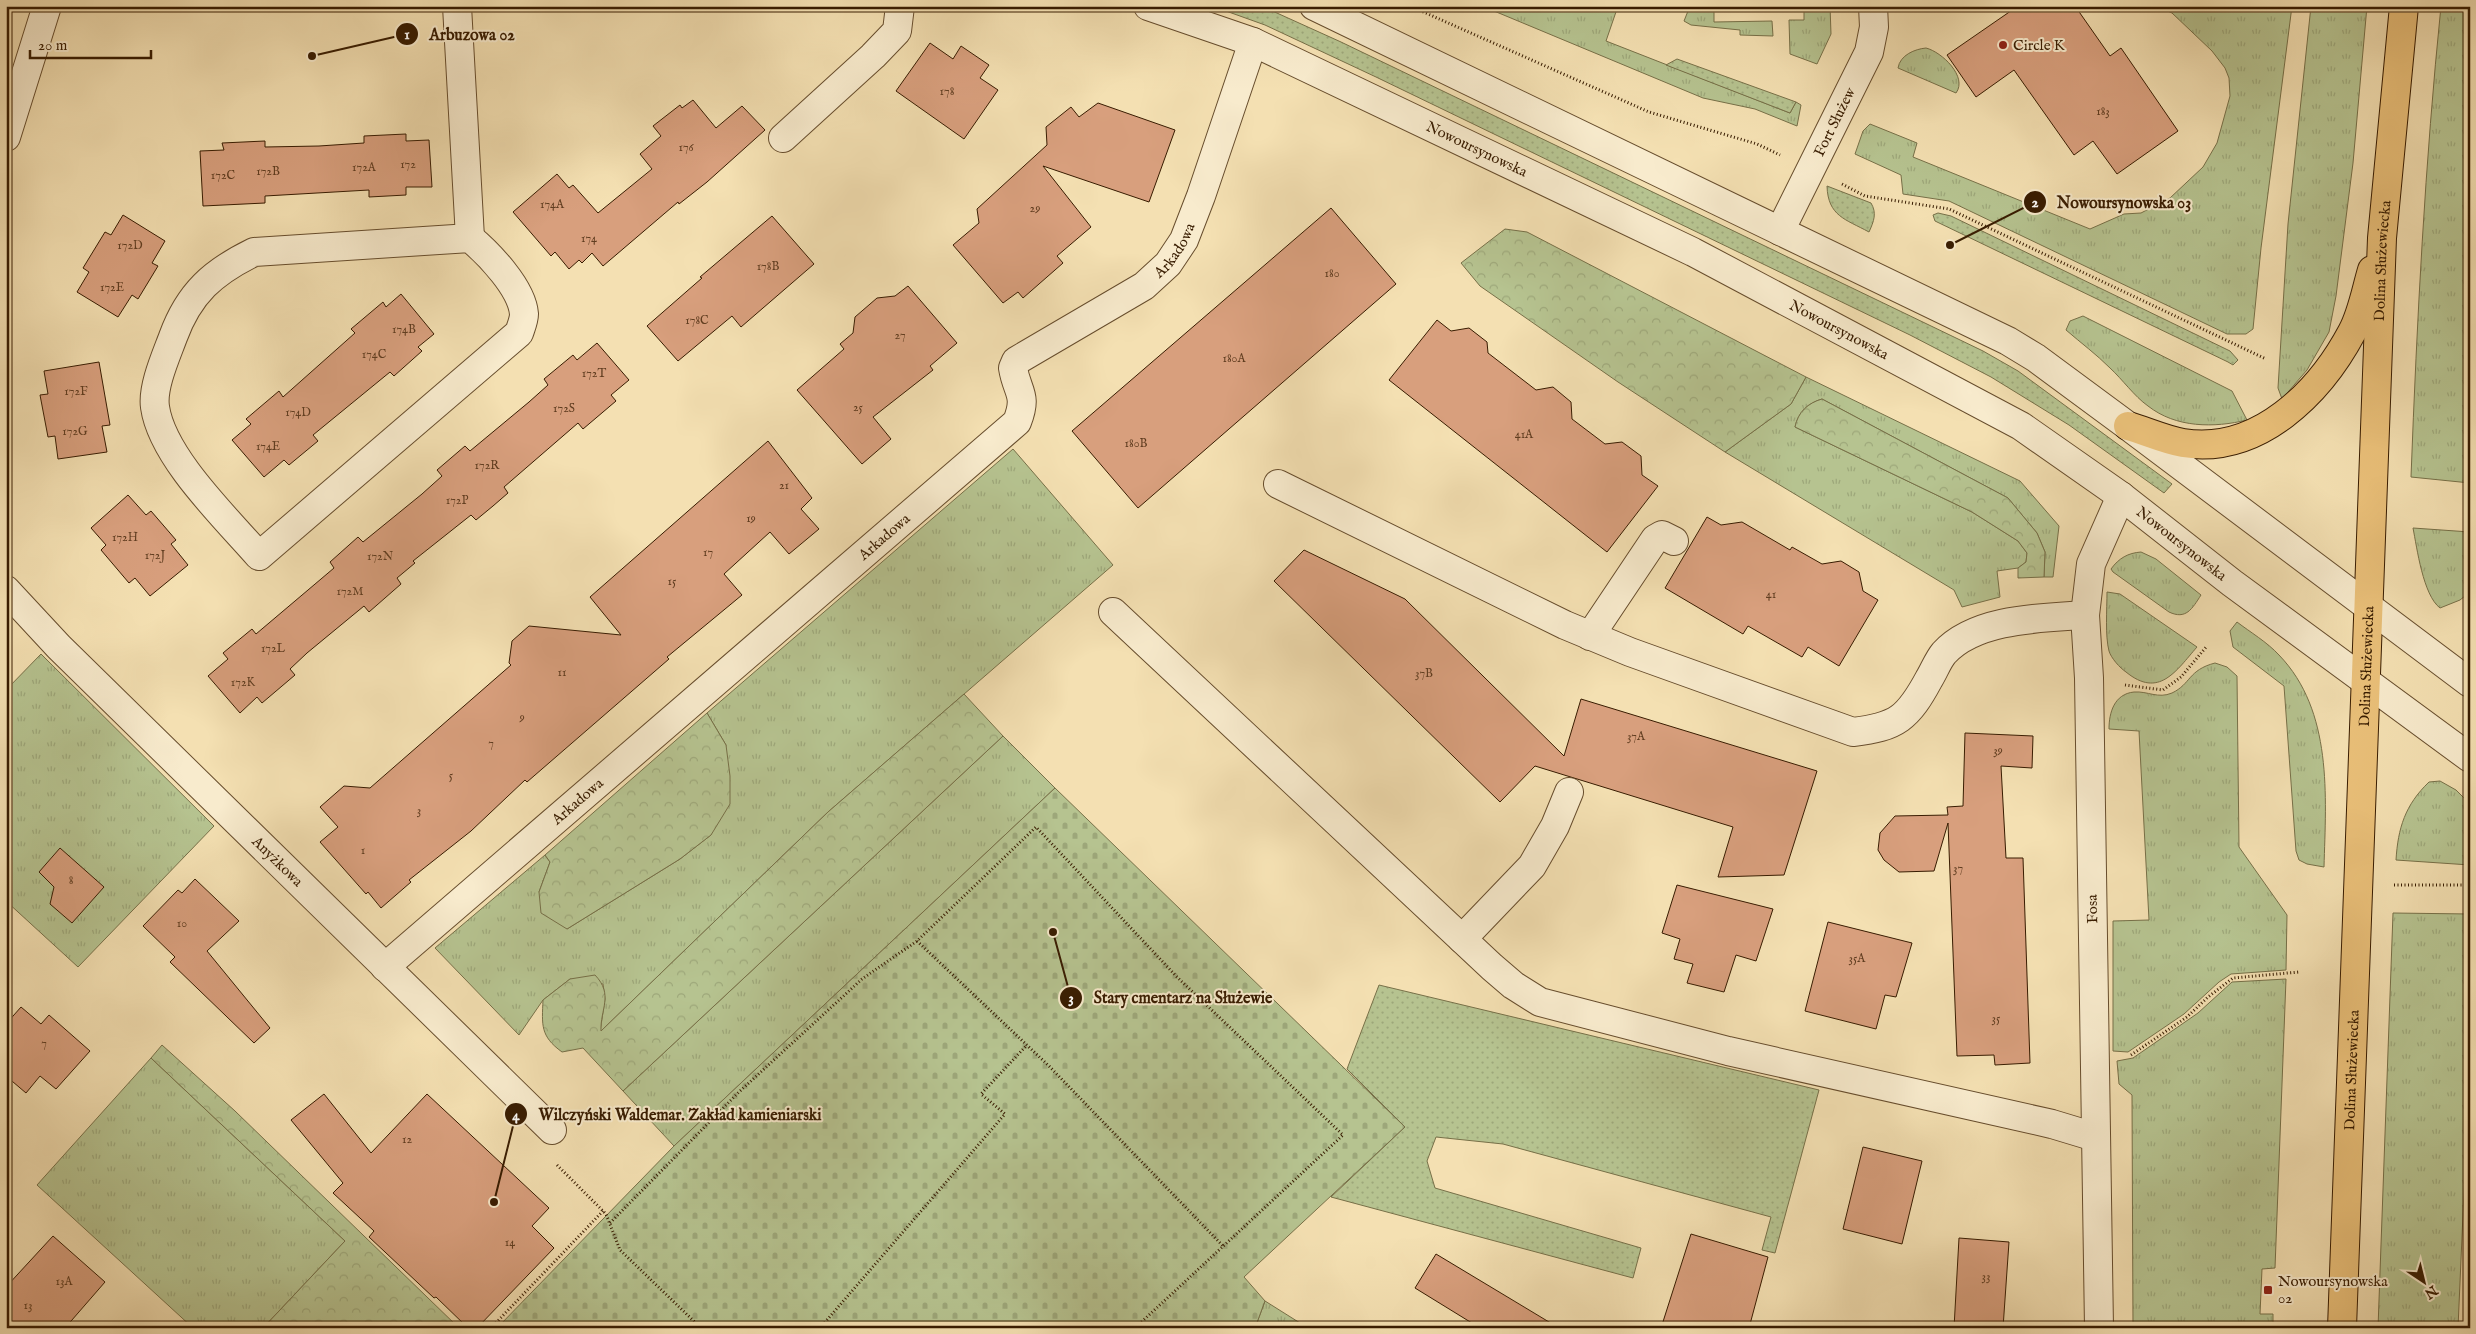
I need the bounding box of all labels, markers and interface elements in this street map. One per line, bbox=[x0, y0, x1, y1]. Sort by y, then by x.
callout: Arbuzowa 02 bbox=[395, 19, 525, 50]
text: 1 bbox=[404, 25, 410, 44]
text: Arbuzowa 02 bbox=[428, 26, 515, 46]
scale bar bbox=[30, 28, 151, 60]
text: 20 m bbox=[38, 36, 68, 55]
place label: Circle K bbox=[2013, 36, 2065, 55]
marker: Circle K bbox=[1997, 39, 2009, 51]
street label: Fort Służew bbox=[1810, 83, 1860, 160]
house number: 178 bbox=[940, 84, 955, 99]
house number: 183 bbox=[2096, 104, 2110, 119]
street label: Nowoursynowska bbox=[1423, 117, 1531, 182]
house number: 176 bbox=[678, 140, 695, 155]
house number: 172 bbox=[400, 157, 416, 172]
house number: 172A bbox=[352, 160, 377, 175]
house number: 172B bbox=[256, 164, 280, 179]
house number: 172C bbox=[211, 168, 236, 183]
callout: Nowoursynowska 03 bbox=[2022, 187, 2202, 218]
text: 2 bbox=[2031, 193, 2039, 212]
text: Nowoursynowska 03 bbox=[2056, 194, 2191, 214]
house number: 174A bbox=[540, 197, 565, 212]
street label: Dolina Służewiecka bbox=[2370, 199, 2396, 322]
house number: 29 bbox=[1030, 201, 1040, 216]
street label: Arkadowa bbox=[1149, 220, 1200, 283]
house number: 174 bbox=[581, 231, 597, 246]
house number: 172D bbox=[117, 238, 143, 253]
house number: 178B bbox=[757, 259, 779, 274]
house number: 180 bbox=[1324, 266, 1340, 281]
house number: 172E bbox=[100, 280, 124, 295]
street label: Nowoursynowska bbox=[1786, 296, 1892, 364]
house number: 178C bbox=[685, 313, 709, 328]
house number: 174B bbox=[392, 322, 416, 337]
house number: 27 bbox=[894, 328, 906, 343]
house number: 174C bbox=[362, 347, 387, 362]
house number: 180A bbox=[1222, 351, 1246, 366]
house number: 172T bbox=[582, 366, 606, 381]
house number: 172F bbox=[64, 384, 88, 399]
house number: 25 bbox=[853, 400, 864, 415]
house number: 172S bbox=[553, 401, 575, 416]
house number: 174D bbox=[285, 405, 311, 420]
house number: 172G bbox=[62, 424, 88, 439]
house number: 41A bbox=[1515, 427, 1534, 442]
house number: 180B bbox=[1124, 436, 1148, 451]
house number: 174E bbox=[256, 439, 280, 454]
house number: 172R bbox=[475, 458, 500, 473]
house number: 21 bbox=[779, 478, 789, 493]
house number: 172P bbox=[446, 493, 468, 508]
street label: Nowoursynowska bbox=[2132, 503, 2231, 586]
street label: Arkadowa bbox=[854, 509, 915, 565]
house number: 19 bbox=[746, 511, 756, 526]
house number: 172H bbox=[112, 530, 138, 545]
house number: 17 bbox=[703, 545, 713, 560]
house number: 172J bbox=[145, 548, 165, 564]
house number: 172N bbox=[367, 549, 394, 564]
house number: 15 bbox=[668, 574, 677, 589]
house number: 172M bbox=[337, 584, 364, 599]
house number: 41 bbox=[1766, 587, 1776, 602]
street label: Dolina Służewiecka bbox=[2355, 605, 2379, 727]
house number: 172L bbox=[261, 641, 286, 656]
house number: 11 bbox=[558, 665, 566, 680]
house number: 37B bbox=[1415, 666, 1433, 681]
house number: 172K bbox=[231, 675, 256, 690]
house number: 9 bbox=[518, 710, 525, 725]
house number: 37A bbox=[1627, 729, 1646, 744]
house number: 7 bbox=[488, 736, 494, 751]
house number: 39 bbox=[1993, 743, 2003, 758]
house number: 5 bbox=[449, 768, 454, 783]
street label: Arkadowa bbox=[547, 774, 608, 830]
house number: 3 bbox=[417, 803, 421, 818]
street label: Anyżkowa bbox=[247, 832, 307, 891]
house number: 1 bbox=[361, 843, 365, 858]
house number: 37 bbox=[1953, 861, 1963, 876]
house number: 8 bbox=[69, 873, 74, 888]
street label: Fosa bbox=[2083, 894, 2102, 924]
house number: 10 bbox=[177, 916, 187, 931]
house number: 35A bbox=[1849, 951, 1866, 966]
callout: Stary cmentarz na Służewie bbox=[1059, 982, 1283, 1013]
text: 3 bbox=[1068, 989, 1074, 1008]
text: Stary cmentarz na Służewie bbox=[1094, 989, 1273, 1009]
street label: Dolina Służewiecka bbox=[2340, 1009, 2364, 1131]
house number: 35 bbox=[1992, 1011, 2001, 1026]
house number: 7 bbox=[41, 1036, 47, 1051]
callout: Wilczyński Waldemar. Zakład kamieniarski bbox=[503, 1099, 832, 1130]
text: 4 bbox=[512, 1106, 520, 1125]
text: Wilczyński Waldemar. Zakład kamieniarski bbox=[537, 1106, 822, 1126]
house number: 12 bbox=[402, 1132, 412, 1147]
house number: 14 bbox=[505, 1235, 515, 1250]
north arrow bbox=[2398, 1256, 2448, 1306]
house number: 33 bbox=[1982, 1269, 1990, 1284]
place label: Nowoursynowska 02 bbox=[2278, 1272, 2388, 1308]
house number: 13A bbox=[55, 1274, 73, 1289]
text: N bbox=[2421, 1280, 2442, 1303]
marker: Nowoursynowska 02 bbox=[2262, 1284, 2274, 1296]
house number: 13 bbox=[24, 1298, 32, 1313]

